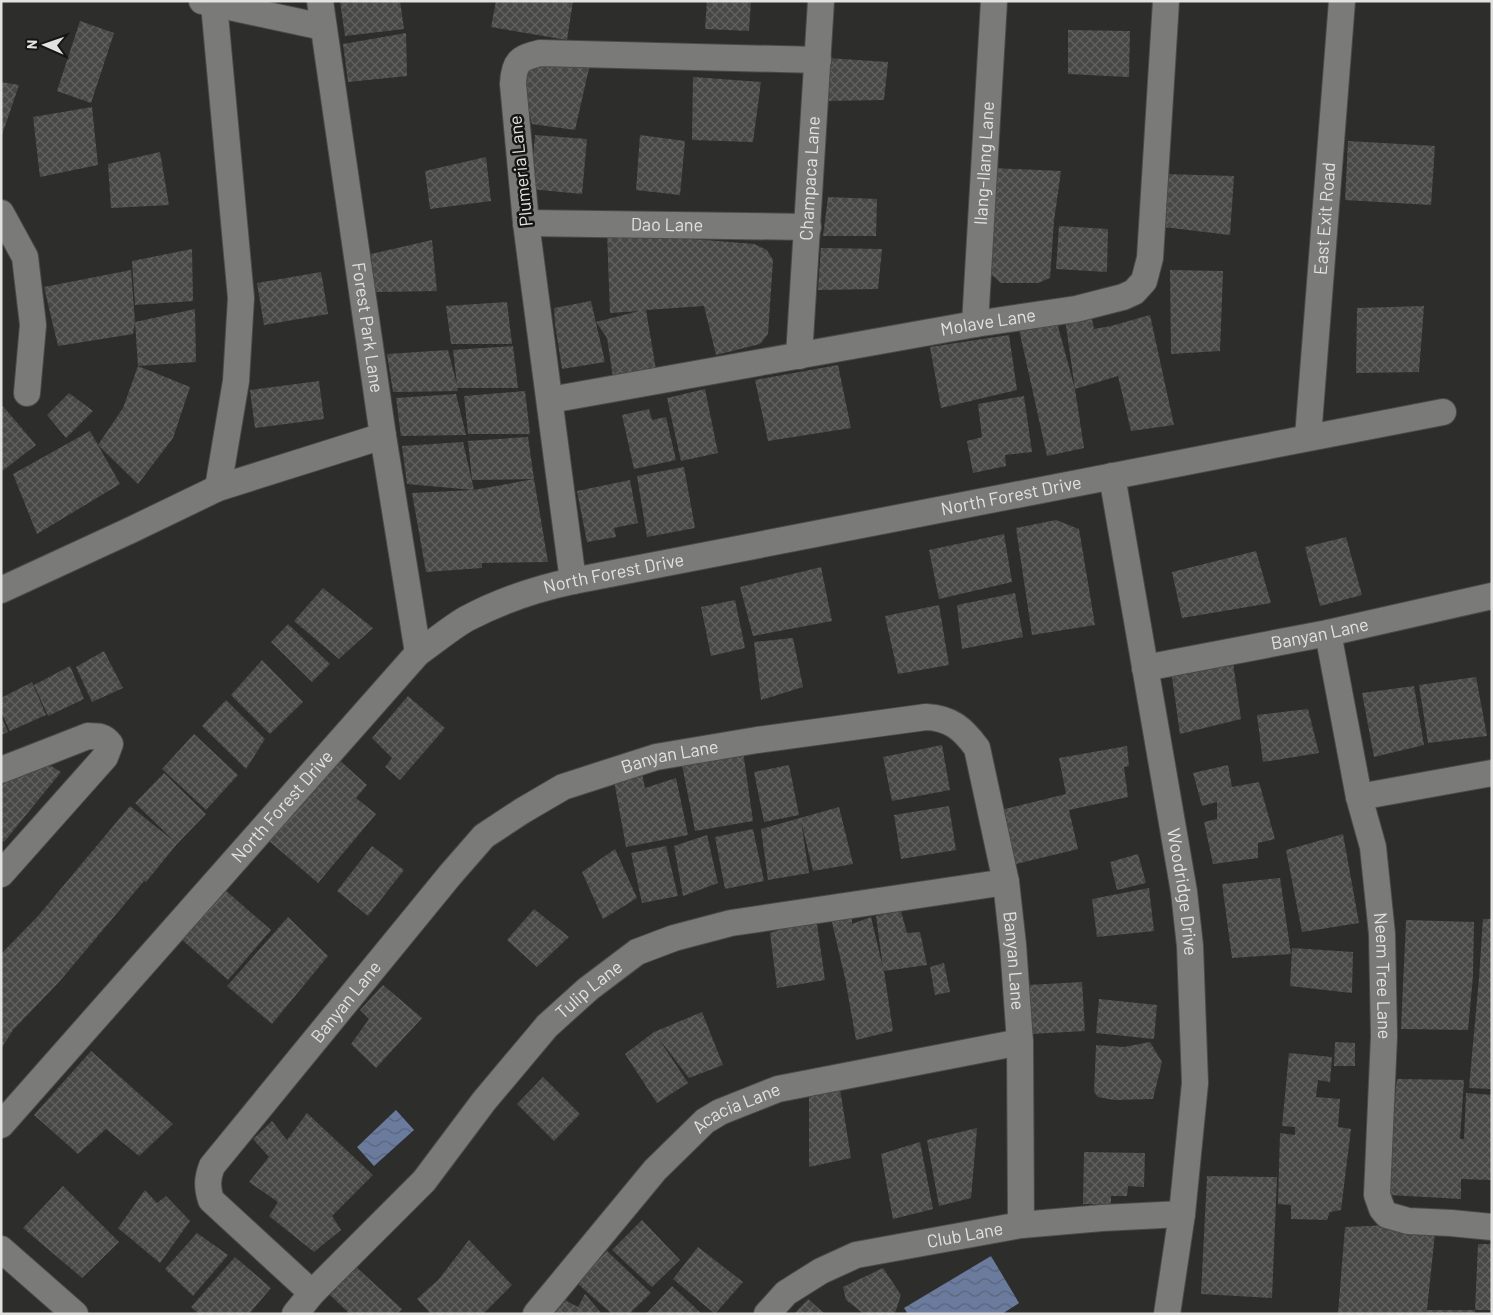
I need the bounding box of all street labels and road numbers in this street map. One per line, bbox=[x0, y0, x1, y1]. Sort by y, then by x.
street label: Ilang-Ilang Lane bbox=[969, 101, 998, 226]
street label: Plumeria Lane bbox=[503, 115, 537, 228]
street label: Champaca Lane bbox=[794, 115, 824, 241]
street label: East Exit Road bbox=[1309, 161, 1339, 276]
street label: Dao Lane bbox=[631, 212, 703, 236]
street label: Forest Park Lane bbox=[348, 261, 389, 394]
street label: Molave Lane bbox=[939, 303, 1037, 340]
street label: North Forest Drive bbox=[939, 470, 1083, 519]
street label: North Forest Drive bbox=[541, 548, 686, 598]
street label: Banyan Lane bbox=[1269, 612, 1370, 654]
street label: Banyan Lane bbox=[618, 735, 720, 778]
street label: North Forest Drive bbox=[226, 745, 337, 867]
street label: Woodridge Drive bbox=[1163, 827, 1202, 956]
street label: Banyan Lane bbox=[999, 910, 1030, 1011]
street label: Neem Tree Lane bbox=[1370, 911, 1396, 1039]
street label: Tulip Lane bbox=[551, 955, 626, 1023]
street label: Banyan Lane bbox=[305, 956, 385, 1047]
street label: Acacia Lane bbox=[687, 1077, 783, 1137]
street label: Club Lane bbox=[925, 1216, 1005, 1252]

